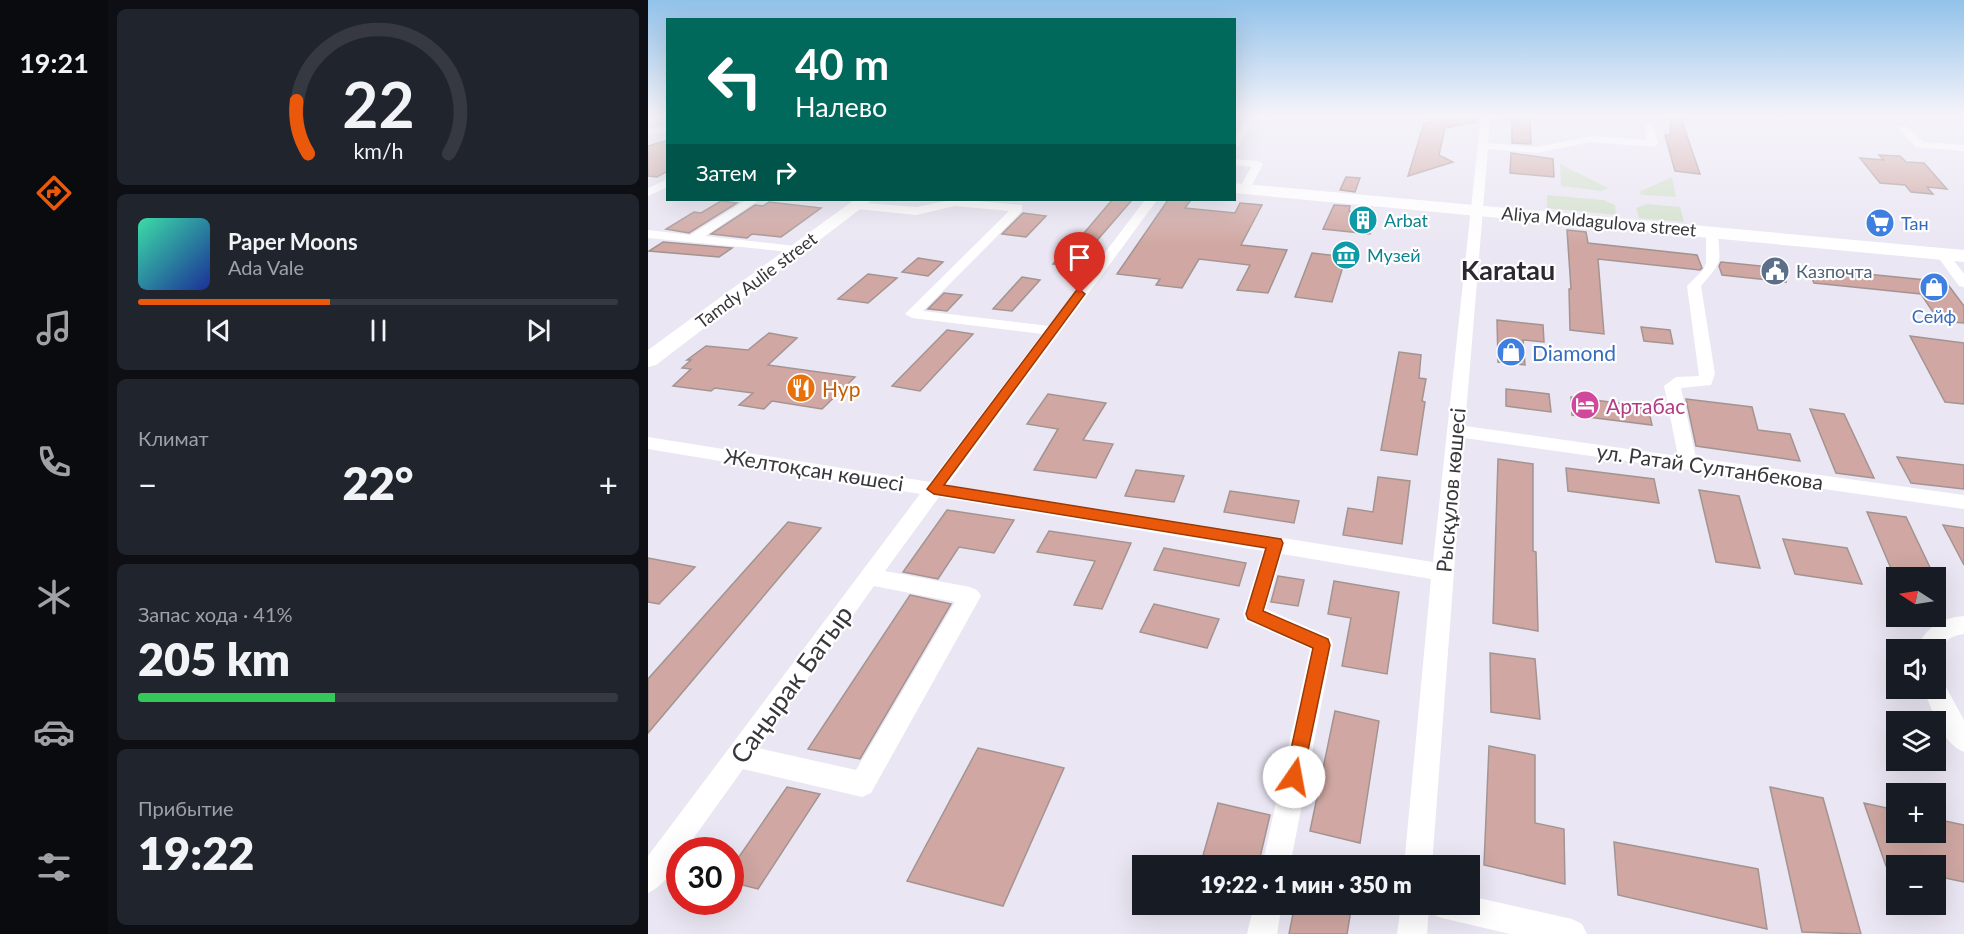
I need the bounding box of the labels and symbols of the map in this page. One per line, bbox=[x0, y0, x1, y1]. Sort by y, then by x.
street label: Aliya Moldagulova street bbox=[1501, 202, 1698, 241]
building icon: Arbat bbox=[1347, 204, 1379, 236]
supermarket icon: Тан bbox=[1864, 207, 1896, 239]
place label: Arbat bbox=[1384, 209, 1429, 231]
place label: Тан bbox=[1901, 212, 1929, 234]
street label: Tamdy Aulie street bbox=[691, 227, 821, 333]
pin bbox=[1054, 232, 1105, 294]
museum icon: Музей bbox=[1330, 239, 1362, 271]
place label: Музей bbox=[1367, 244, 1421, 266]
district label: Karatau bbox=[1461, 253, 1555, 286]
public building icon: Казпочта bbox=[1759, 255, 1791, 287]
place label: Казпочта bbox=[1796, 260, 1873, 282]
shop icon: Сейф bbox=[1918, 271, 1950, 303]
place label: Сейф bbox=[1912, 305, 1956, 327]
shop icon: Diamond bbox=[1495, 336, 1527, 368]
place label: Diamond bbox=[1532, 340, 1616, 365]
restaurant icon: Нур bbox=[785, 372, 817, 404]
place label: Нур bbox=[822, 376, 860, 401]
hotel icon: Артабас bbox=[1569, 389, 1601, 421]
place label: Артабас bbox=[1606, 393, 1685, 418]
street label: Рысқұлов көшесі bbox=[1430, 407, 1470, 573]
street label: ул. Ратай Султанбекова bbox=[1595, 438, 1825, 494]
street label: Желтоқсан көшесі bbox=[722, 442, 906, 496]
north arrow bbox=[1886, 567, 1946, 627]
street label: Саңырак Батыр bbox=[723, 599, 859, 769]
position arrow bbox=[1262, 745, 1326, 809]
speed limit sign: 30 bbox=[666, 837, 744, 915]

